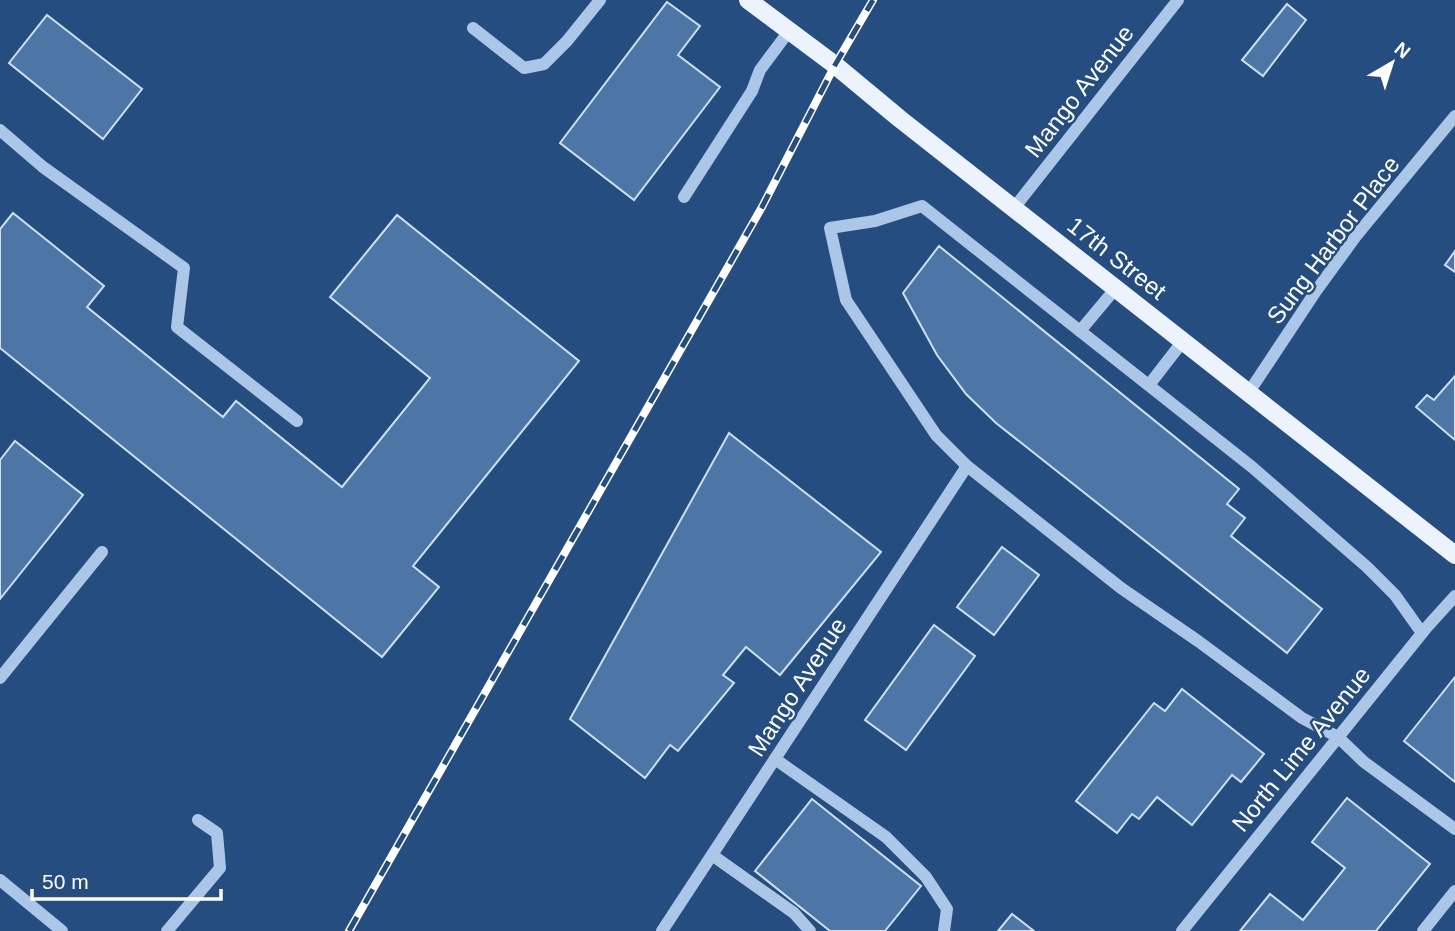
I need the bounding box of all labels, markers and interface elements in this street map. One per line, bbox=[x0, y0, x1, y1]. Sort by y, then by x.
street label: Mango Avenue bbox=[1019, 20, 1139, 162]
north arrow bbox=[1357, 28, 1427, 98]
text: N bbox=[1390, 38, 1414, 63]
street label: Sung Harbor Place bbox=[1261, 151, 1405, 329]
street label: 17th Street bbox=[1062, 211, 1172, 305]
street label: Mango Avenue bbox=[742, 613, 852, 761]
street label: North Lime Avenue bbox=[1226, 661, 1376, 837]
scale bar bbox=[32, 858, 220, 902]
text: 50 m bbox=[42, 870, 89, 893]

